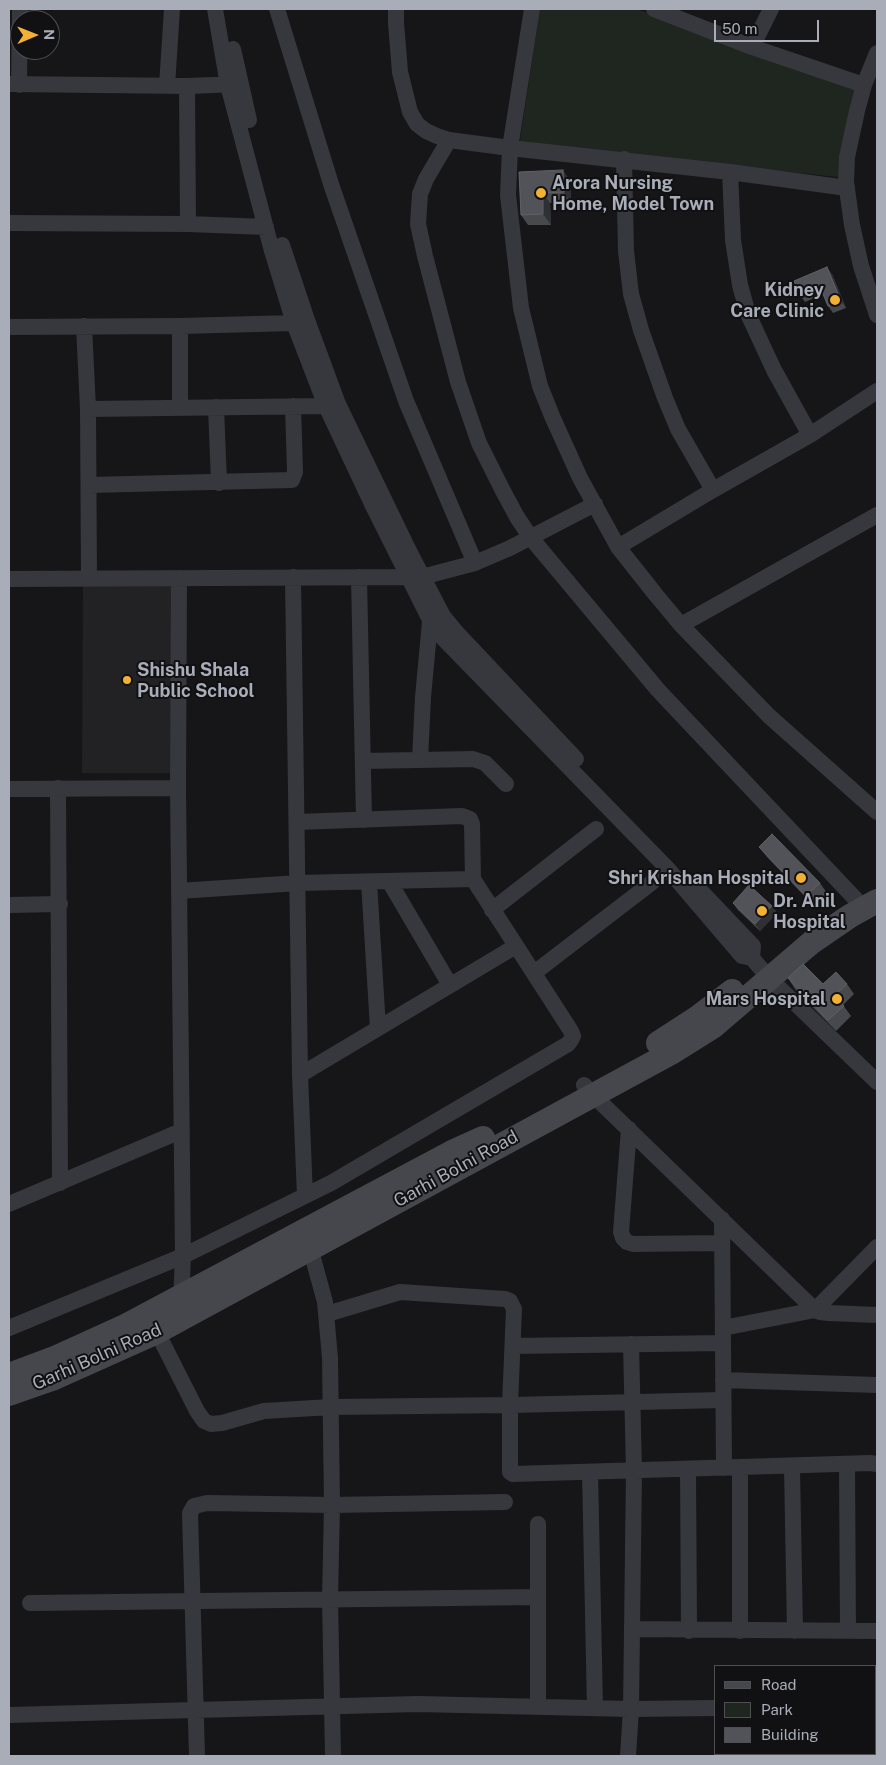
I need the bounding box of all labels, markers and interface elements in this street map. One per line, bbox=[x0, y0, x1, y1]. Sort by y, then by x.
north arrow bbox=[10, 10, 60, 60]
scale bar bbox=[716, 10, 821, 42]
text: 50 m bbox=[722, 20, 757, 37]
text: N bbox=[41, 29, 57, 40]
place label: Arora Nursing Home, Model Town bbox=[552, 172, 714, 214]
marker: Arora Nursing Home, Model Town bbox=[534, 186, 548, 200]
place label: Kidney Care Clinic bbox=[730, 279, 824, 322]
marker: Kidney Care Clinic bbox=[828, 293, 842, 307]
place label: Shishu Shala Public School bbox=[137, 659, 254, 702]
marker: Shishu Shala Public School bbox=[121, 674, 133, 686]
place label: Shri Krishan Hospital bbox=[608, 867, 790, 889]
marker: Shri Krishan Hospital bbox=[794, 871, 808, 885]
place label: Dr. Anil Hospital bbox=[773, 890, 846, 932]
marker: Dr. Anil Hospital bbox=[755, 904, 769, 918]
place label: Mars Hospital bbox=[706, 988, 826, 1010]
marker: Mars Hospital bbox=[830, 992, 844, 1006]
street label: Garhi Bolni Road bbox=[390, 1126, 522, 1212]
street label: Garhi Bolni Road bbox=[29, 1319, 165, 1395]
legend bbox=[714, 1665, 876, 1755]
text: Road bbox=[761, 1676, 797, 1693]
text: Park bbox=[761, 1701, 793, 1718]
text: Building bbox=[761, 1726, 819, 1743]

